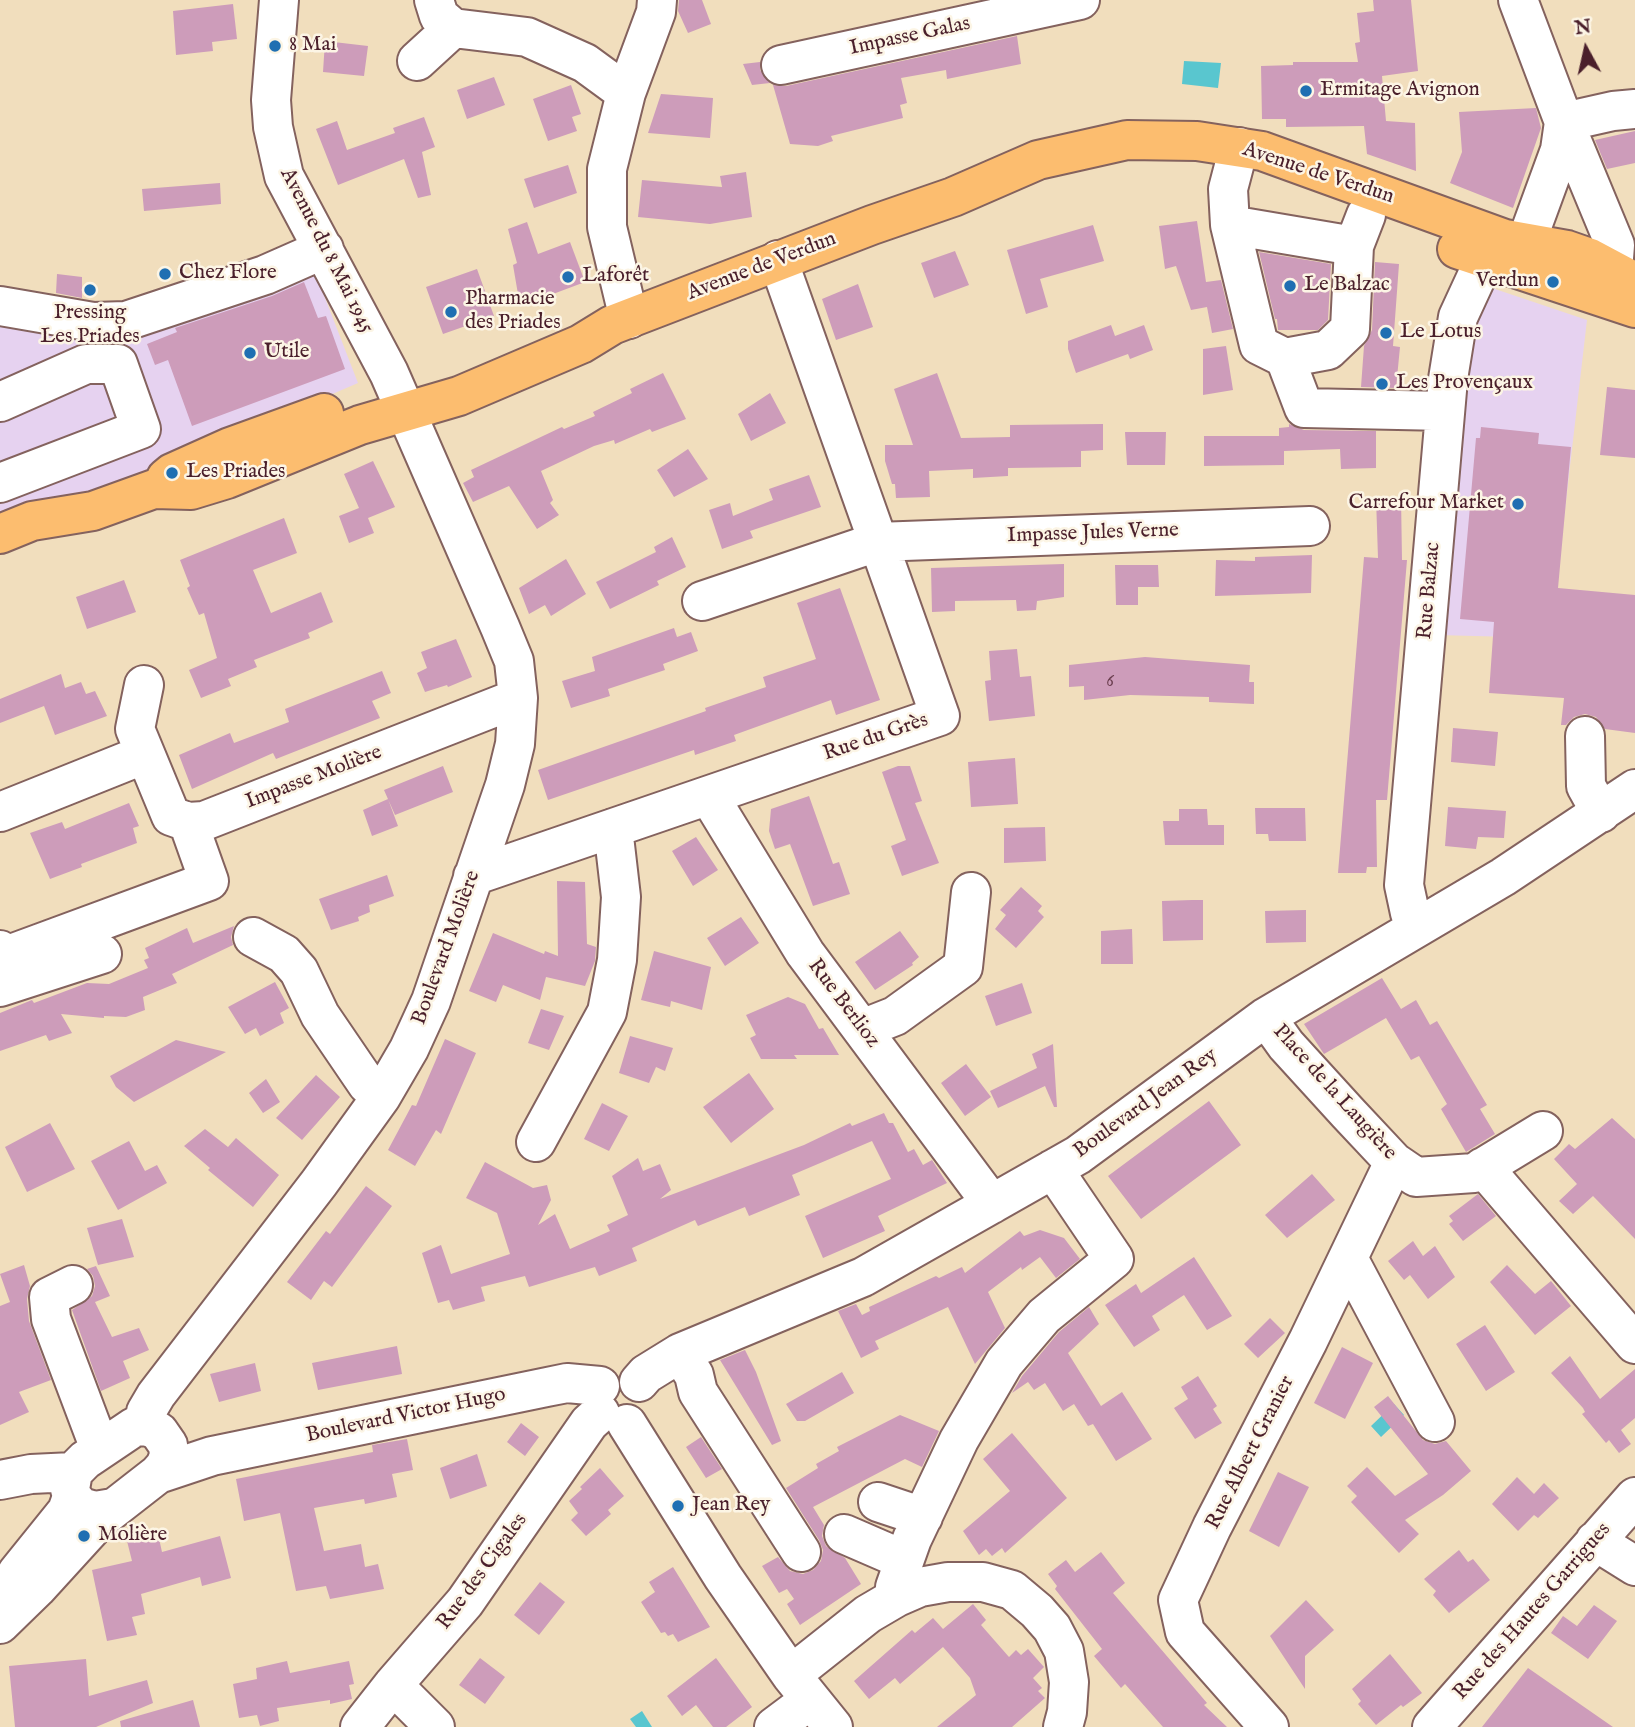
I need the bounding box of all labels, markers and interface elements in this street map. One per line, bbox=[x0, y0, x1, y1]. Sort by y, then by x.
street label: Impasse Galas bbox=[847, 12, 973, 62]
north arrow bbox=[1551, 14, 1621, 84]
text: N bbox=[1573, 15, 1593, 41]
place label: 8 Mai bbox=[289, 33, 336, 59]
marker: 8 Mai bbox=[267, 38, 283, 54]
place label: Ermitage Avignon bbox=[1320, 78, 1480, 104]
marker: Ermitage Avignon bbox=[1298, 83, 1314, 99]
street label: Avenue de Verdun bbox=[1239, 138, 1397, 210]
street label: Avenue du 8 Mai 1945 bbox=[273, 164, 379, 338]
street label: Avenue de Verdun bbox=[684, 227, 840, 307]
place label: Chez Flore bbox=[179, 261, 277, 287]
place label: Laforêt bbox=[582, 264, 649, 290]
marker: Chez Flore bbox=[157, 266, 173, 282]
marker: Laforêt bbox=[560, 269, 576, 285]
place label: Verdun bbox=[1476, 269, 1539, 295]
place label: Le Balzac bbox=[1304, 273, 1390, 299]
marker: Verdun bbox=[1545, 274, 1561, 290]
marker: Le Balzac bbox=[1282, 278, 1298, 294]
marker: Pressing Les Priades bbox=[82, 282, 98, 298]
place label: Pharmacie des Priades bbox=[465, 287, 561, 337]
place label: Pressing Les Priades bbox=[40, 301, 140, 351]
marker: Pharmacie des Priades bbox=[443, 304, 459, 320]
place label: Le Lotus bbox=[1400, 320, 1481, 346]
marker: Le Lotus bbox=[1378, 325, 1394, 341]
place label: Utile bbox=[264, 340, 309, 366]
marker: Utile bbox=[242, 345, 258, 361]
place label: Les Provençaux bbox=[1396, 371, 1533, 397]
marker: Les Provençaux bbox=[1374, 376, 1390, 392]
place label: Les Priades bbox=[186, 460, 285, 486]
marker: Les Priades bbox=[164, 465, 180, 481]
place label: Carrefour Market bbox=[1349, 491, 1504, 517]
marker: Carrefour Market bbox=[1510, 496, 1526, 512]
street label: Impasse Jules Verne bbox=[1007, 518, 1179, 550]
street label: Rue Balzac bbox=[1413, 541, 1447, 641]
house number: 6 bbox=[1106, 671, 1114, 693]
street label: Rue du Grès bbox=[820, 708, 932, 768]
street label: Impasse Molière bbox=[242, 740, 386, 816]
street label: Boulevard Molière bbox=[407, 867, 487, 1029]
street label: Rue Berlioz bbox=[801, 955, 885, 1053]
street label: Place de la Laugière bbox=[1266, 1020, 1402, 1166]
street label: Boulevard Jean Rey bbox=[1069, 1043, 1223, 1165]
street label: Rue Albert Granier bbox=[1201, 1372, 1301, 1534]
street label: Boulevard Victor Hugo bbox=[304, 1383, 508, 1449]
place label: Jean Rey bbox=[692, 1493, 770, 1519]
marker: Jean Rey bbox=[670, 1498, 686, 1514]
street label: Rue des Cigales bbox=[432, 1509, 534, 1635]
street label: Rue des Hautes Garrigues bbox=[1449, 1518, 1617, 1706]
place label: Molière bbox=[98, 1523, 167, 1549]
marker: Molière bbox=[76, 1528, 92, 1544]

